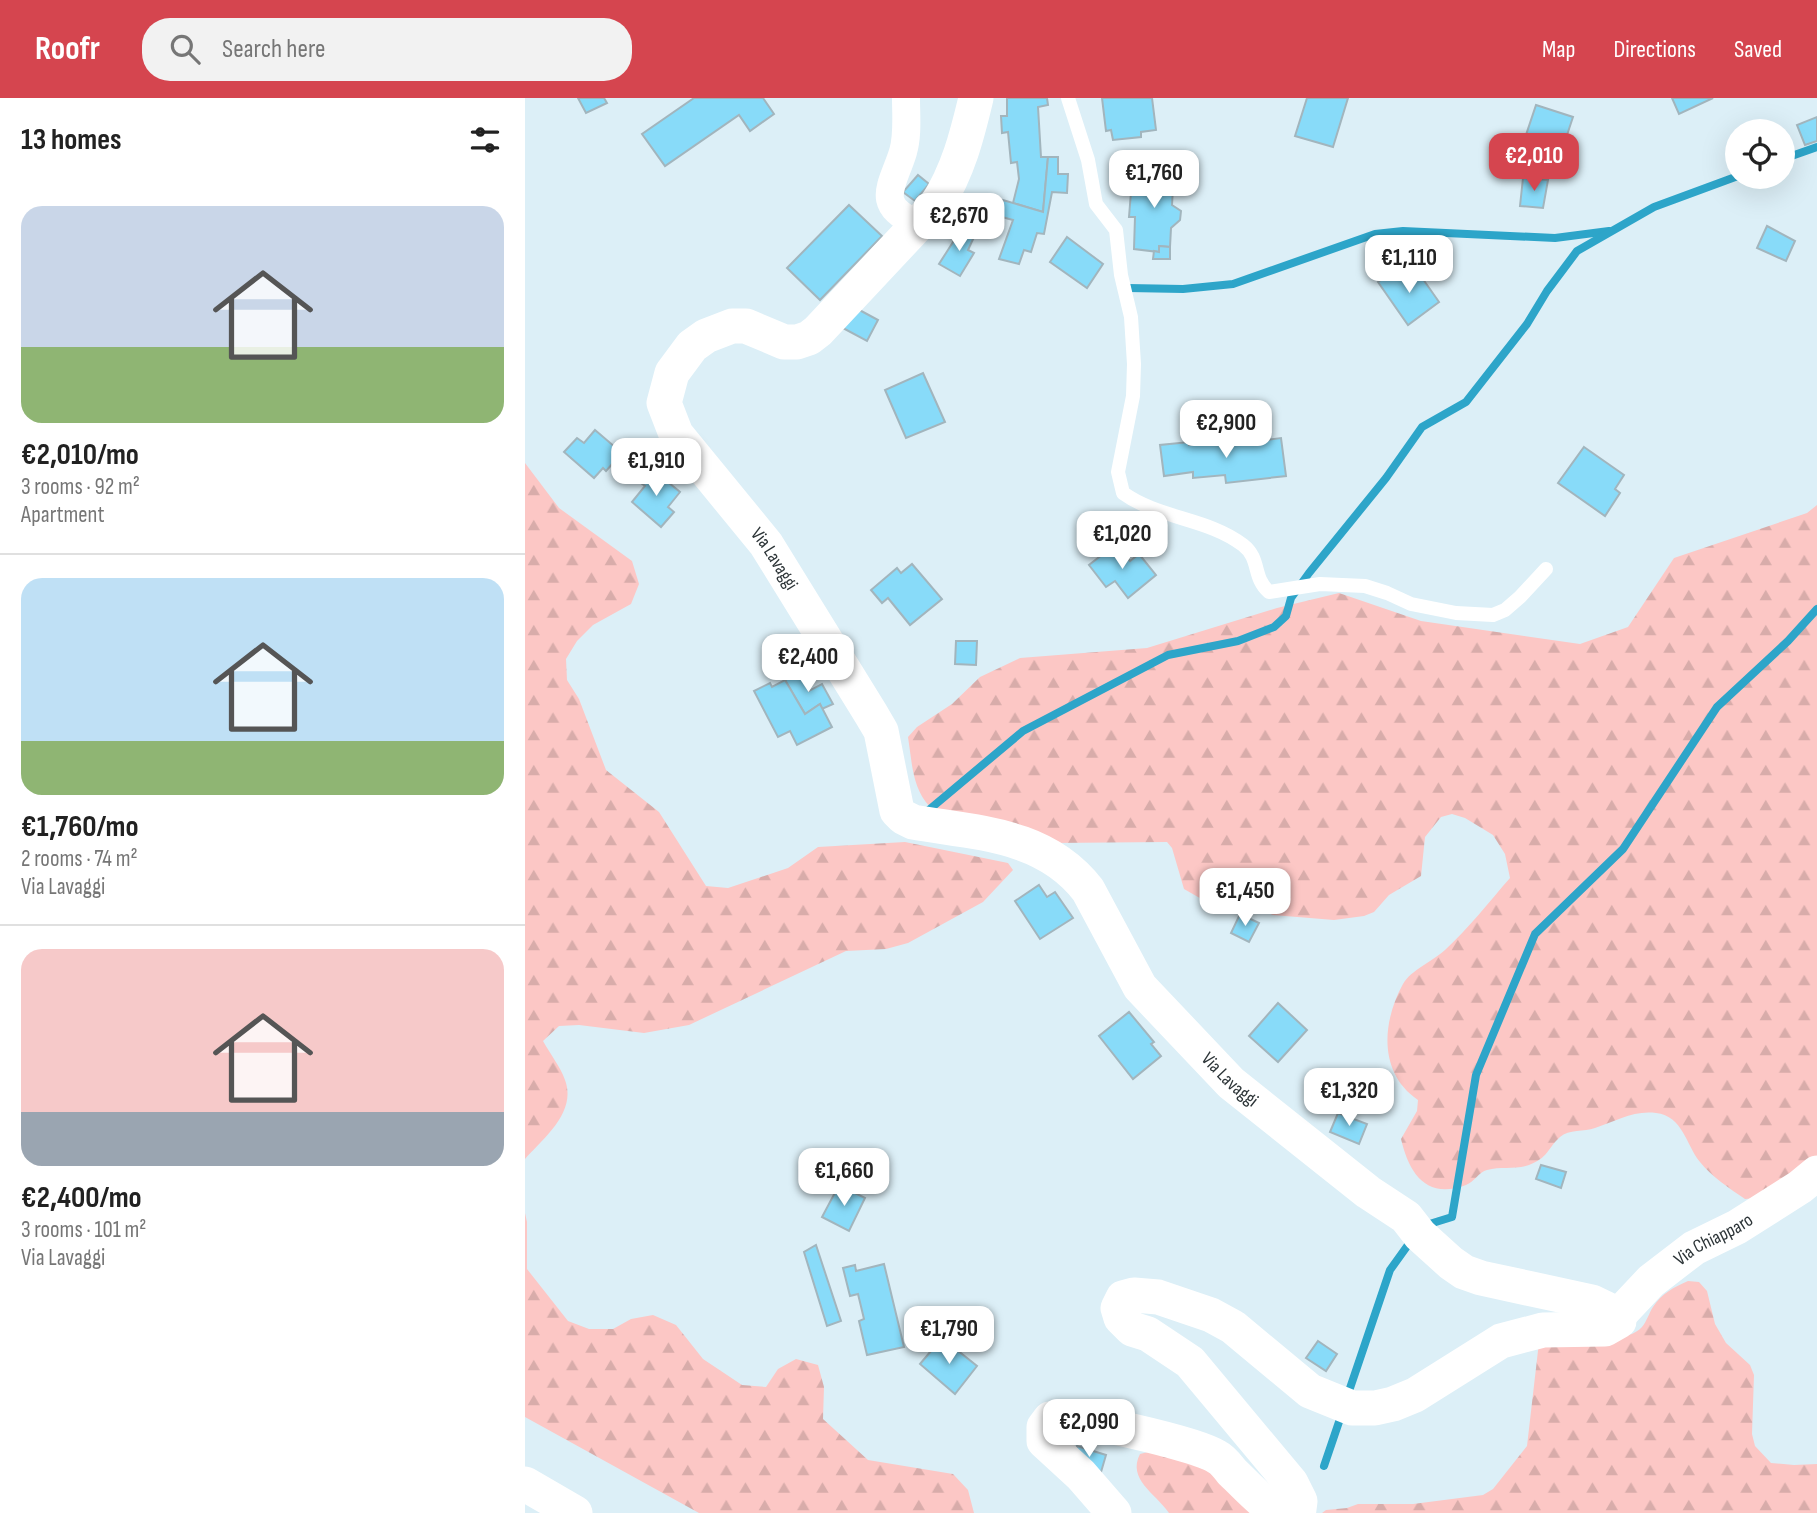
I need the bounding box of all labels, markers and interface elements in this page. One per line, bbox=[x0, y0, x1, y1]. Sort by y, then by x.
search box bbox=[142, 18, 632, 81]
text: Roofr bbox=[35, 29, 100, 69]
icon: search bbox=[166, 30, 204, 68]
text: Search here bbox=[222, 34, 325, 65]
text: Map bbox=[1542, 35, 1575, 64]
text: Directions bbox=[1613, 35, 1696, 64]
text: Saved bbox=[1734, 35, 1782, 64]
map controls bbox=[1725, 119, 1795, 189]
button: locate bbox=[1725, 119, 1795, 189]
icon: filters bbox=[466, 121, 504, 159]
text: 13 homes bbox=[21, 122, 122, 158]
pin: €2,010 bbox=[1477, 134, 1591, 193]
text: €2,010 bbox=[1505, 142, 1563, 170]
pin: €1,760 bbox=[1097, 150, 1211, 210]
text: €1,760 bbox=[1125, 159, 1183, 187]
pin: €2,670 bbox=[902, 194, 1016, 253]
text: €2,670 bbox=[929, 202, 989, 230]
pin: €1,110 bbox=[1352, 236, 1466, 295]
text: €1,110 bbox=[1381, 244, 1437, 272]
icon: home bbox=[200, 252, 326, 378]
pin: €2,900 bbox=[1169, 400, 1283, 460]
text: €2,900 bbox=[1196, 409, 1256, 437]
text: €2,010/mo bbox=[21, 437, 139, 473]
pin: €1,910 bbox=[599, 438, 713, 498]
text: €1,910 bbox=[627, 447, 685, 475]
text: 3 rooms · 92 m² bbox=[21, 473, 140, 501]
text: Apartment bbox=[21, 501, 105, 529]
pin: €1,020 bbox=[1065, 512, 1179, 571]
text: €1,020 bbox=[1093, 520, 1151, 548]
street label: Via Lavaggi bbox=[746, 523, 803, 594]
icon: home bbox=[200, 624, 326, 750]
pin: €2,400 bbox=[751, 634, 865, 694]
text: €2,400 bbox=[778, 643, 838, 671]
text: €1,760/mo bbox=[21, 809, 139, 845]
text: 2 rooms · 74 m² bbox=[21, 845, 138, 873]
pin: €1,450 bbox=[1188, 868, 1302, 928]
text: Via Lavaggi bbox=[21, 873, 105, 901]
text: €1,450 bbox=[1216, 877, 1274, 905]
icon: home bbox=[200, 995, 326, 1121]
street label: Via Lavaggi bbox=[1196, 1047, 1263, 1112]
pin: €1,320 bbox=[1292, 1068, 1406, 1128]
text: €1,320 bbox=[1320, 1077, 1378, 1105]
pin: €1,660 bbox=[787, 1148, 901, 1208]
text: €1,660 bbox=[814, 1157, 874, 1185]
text: €2,400/mo bbox=[21, 1180, 142, 1216]
street label: Via Chiapparo bbox=[1669, 1208, 1757, 1271]
text: 3 rooms · 101 m² bbox=[21, 1216, 146, 1244]
text: Via Lavaggi bbox=[21, 1244, 105, 1272]
pin: €1,790 bbox=[892, 1306, 1006, 1366]
text: €1,790 bbox=[920, 1315, 978, 1343]
pin: €2,090 bbox=[1032, 1400, 1146, 1459]
text: €2,090 bbox=[1059, 1408, 1119, 1436]

